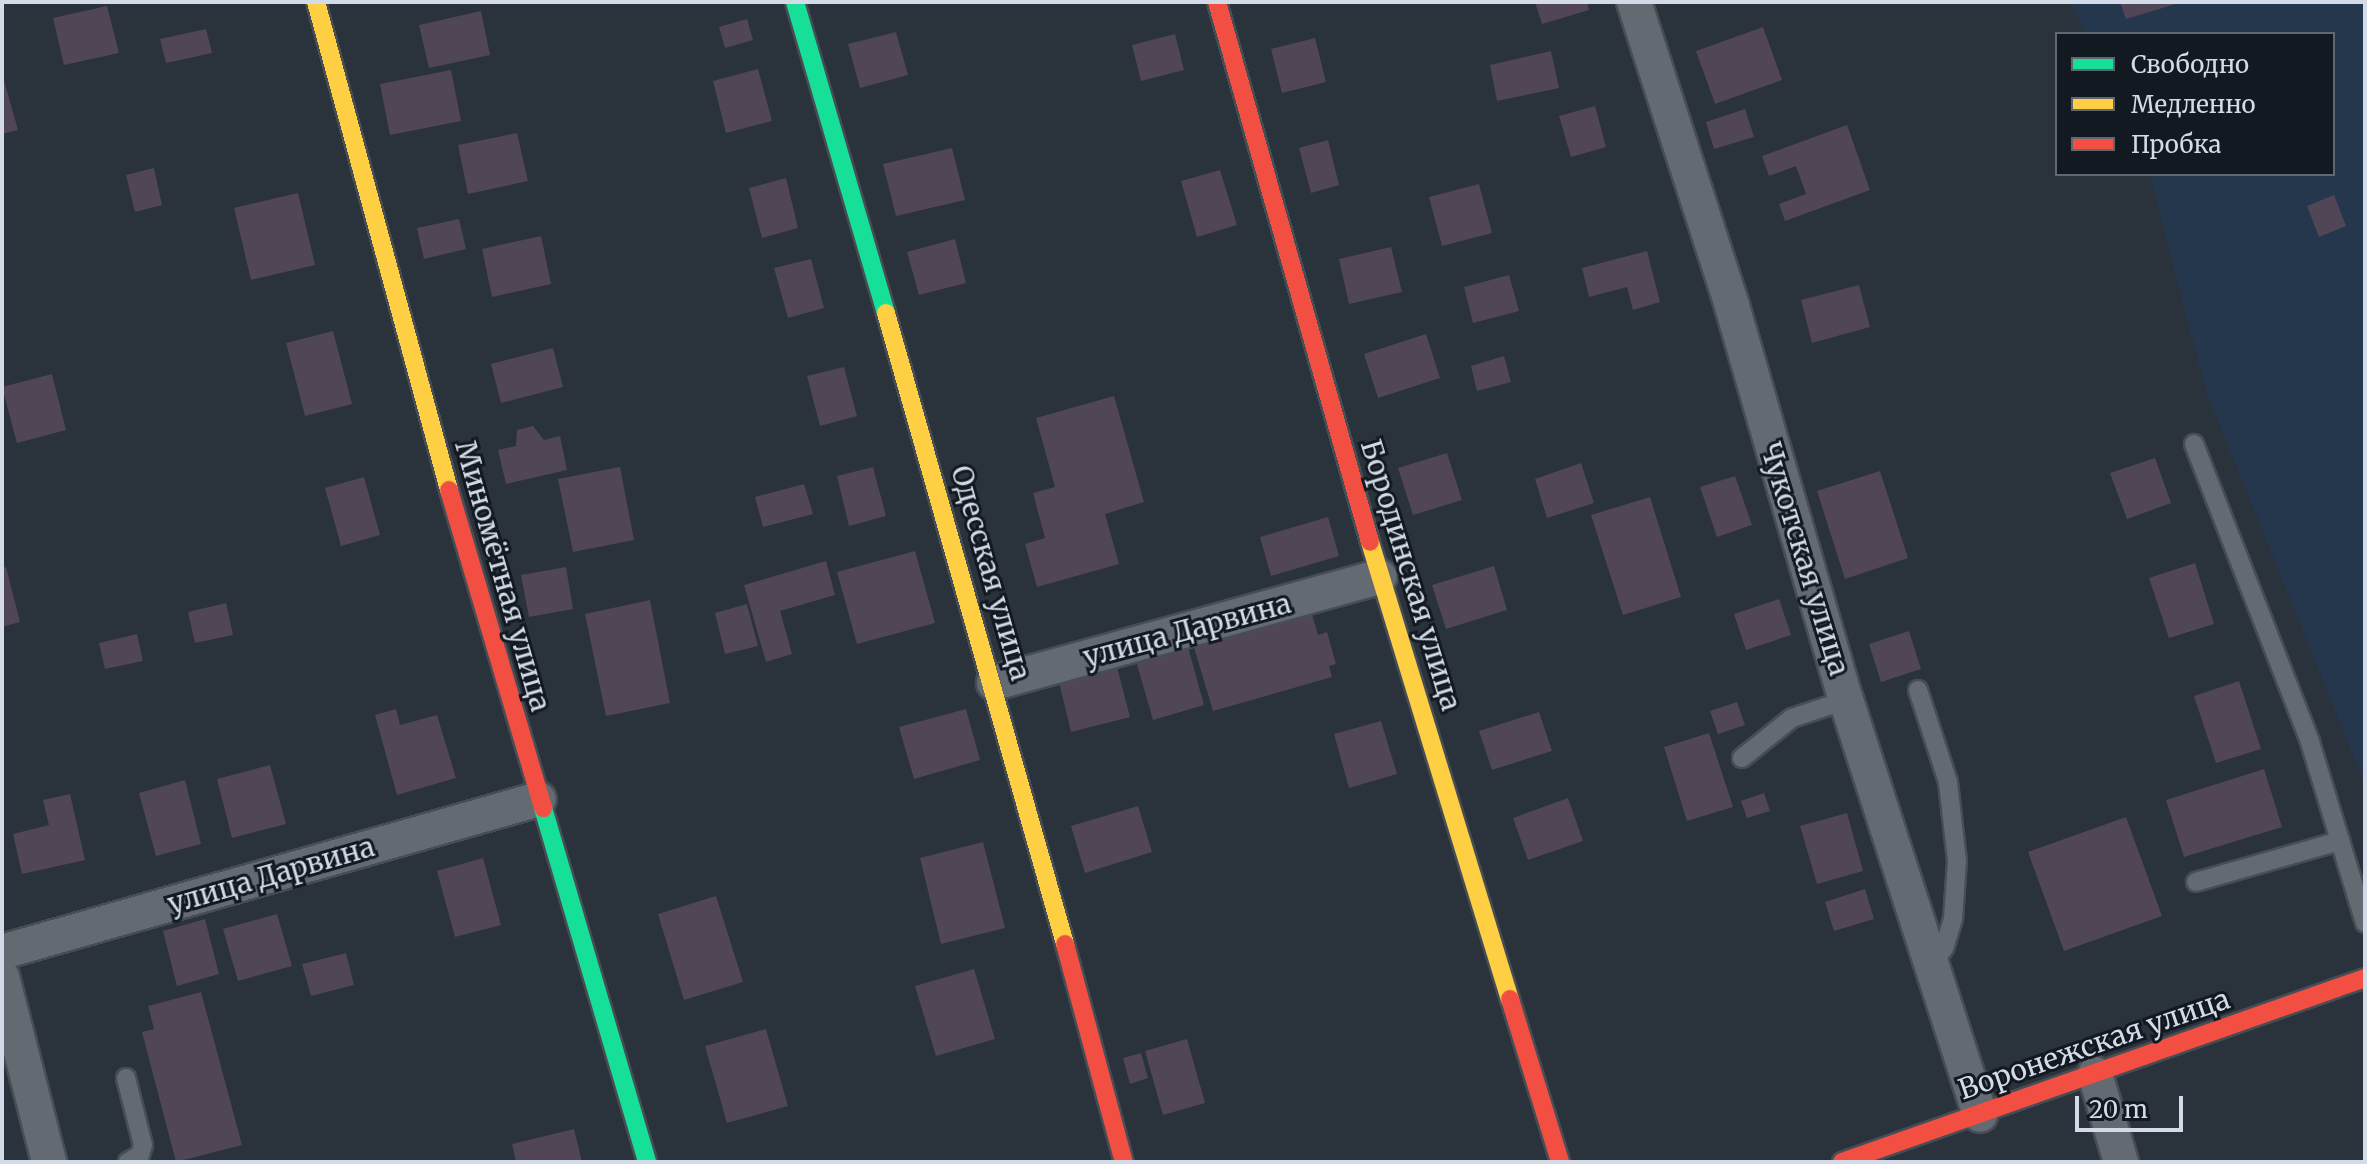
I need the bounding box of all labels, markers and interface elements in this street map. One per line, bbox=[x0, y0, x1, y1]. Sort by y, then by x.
legend bbox=[2055, 32, 2335, 176]
text: Свободно bbox=[2131, 49, 2249, 80]
text: Медленно bbox=[2131, 89, 2255, 120]
text: Пробка bbox=[2131, 129, 2221, 160]
street label: Бородинская улица bbox=[1354, 435, 1468, 715]
street label: Миномётная улица bbox=[448, 437, 558, 715]
street label: Чукотская улица bbox=[1754, 438, 1856, 680]
street label: Одесская улица bbox=[944, 462, 1038, 684]
street label: улица Дарвина bbox=[1079, 586, 1295, 674]
street label: улица Дарвина bbox=[164, 829, 378, 921]
street label: Воронежская улица bbox=[1954, 982, 2234, 1106]
scale bar bbox=[2079, 1080, 2187, 1130]
text: 20 m bbox=[2089, 1094, 2148, 1125]

